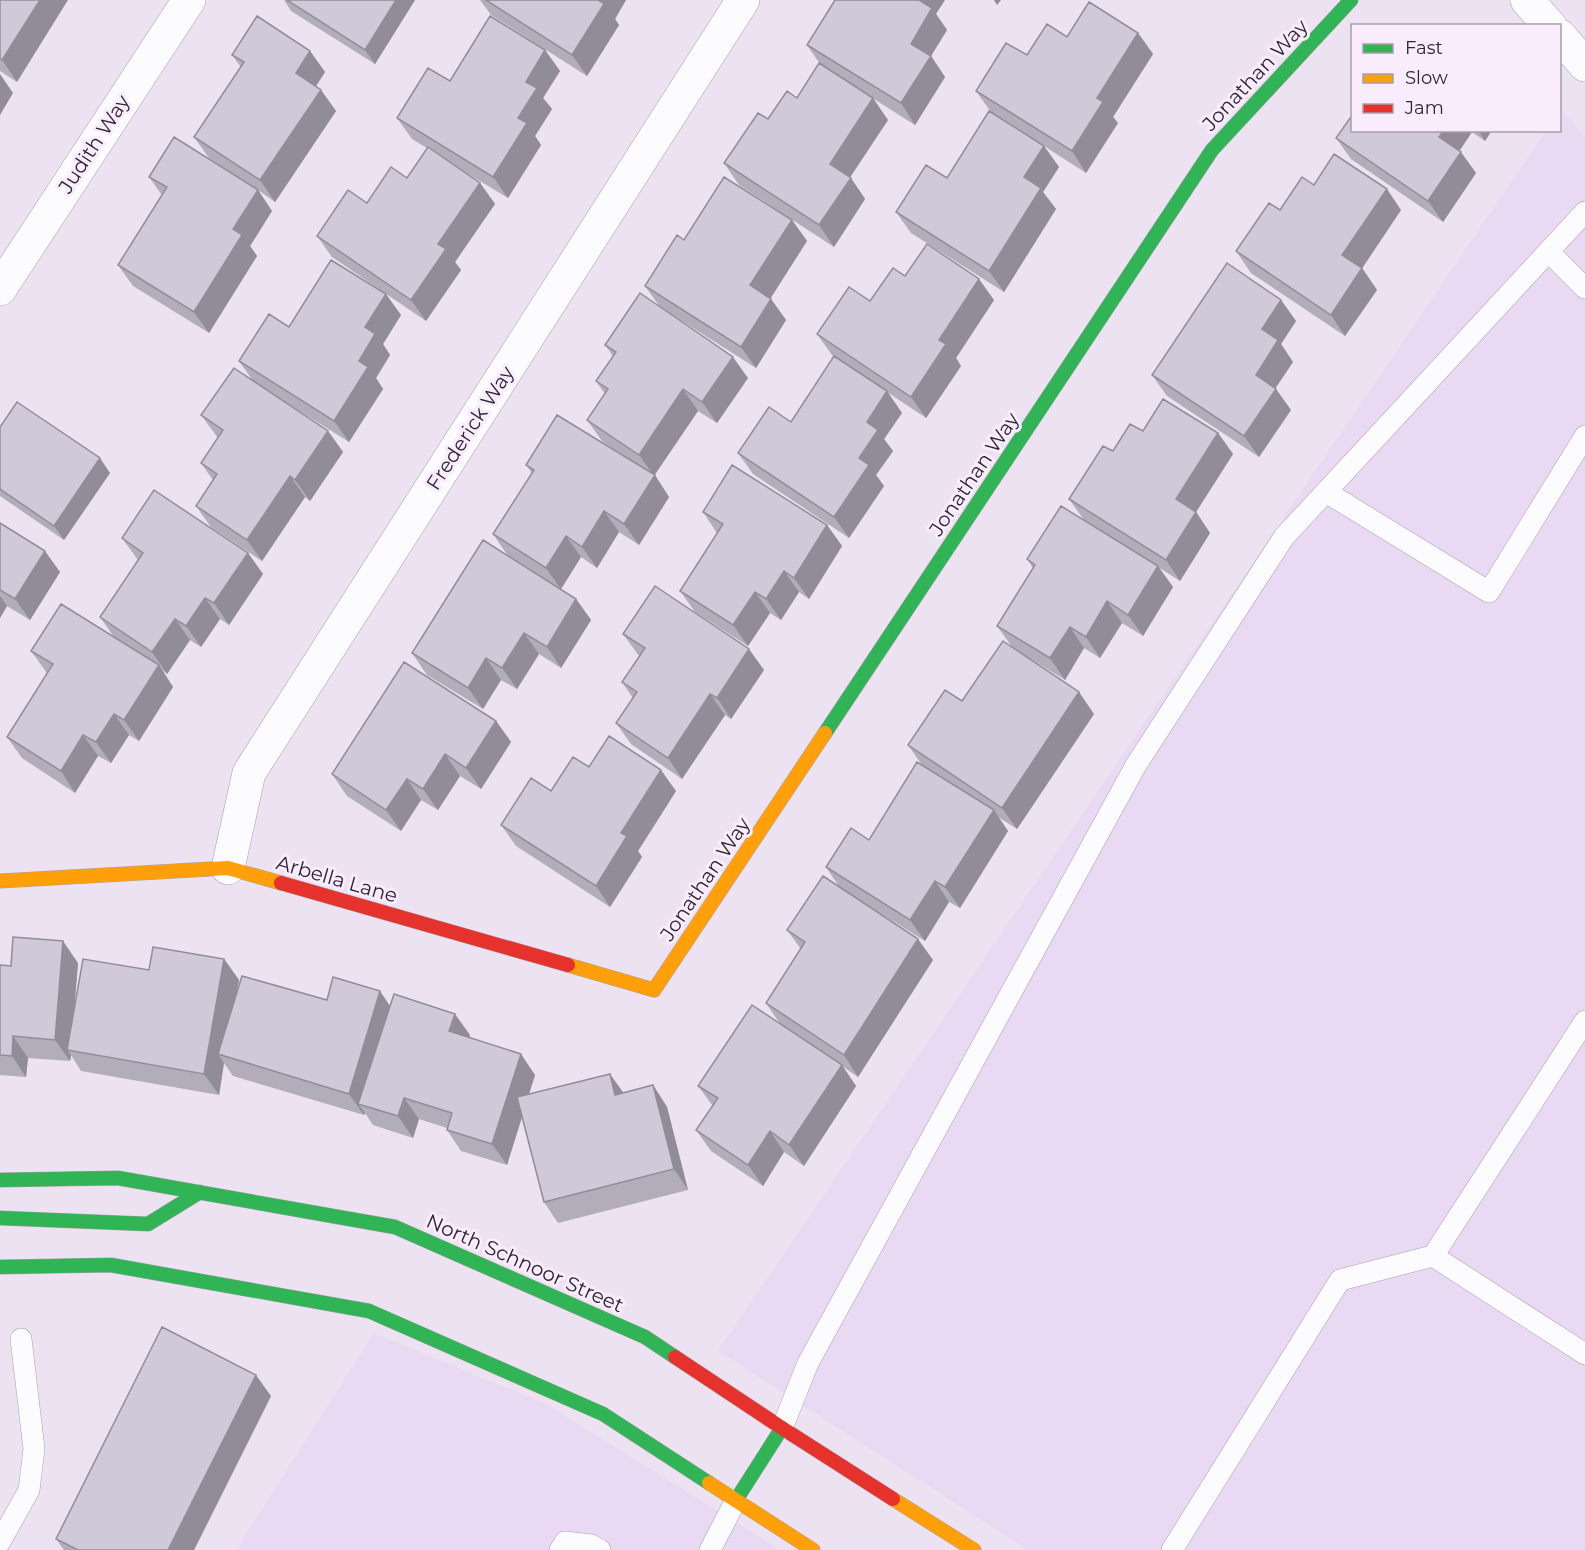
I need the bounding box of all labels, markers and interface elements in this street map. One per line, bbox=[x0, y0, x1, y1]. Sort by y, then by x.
street label: Jonathan Way bbox=[1197, 14, 1313, 136]
legend bbox=[1351, 24, 1561, 132]
text: Fast bbox=[1405, 37, 1443, 59]
text: Slow bbox=[1405, 67, 1448, 89]
street label: Judith Way bbox=[53, 90, 135, 199]
text: Jam bbox=[1404, 97, 1444, 119]
street label: Frederick Way bbox=[421, 361, 519, 494]
street label: Jonathan Way bbox=[923, 408, 1024, 541]
street label: Jonathan Way bbox=[654, 813, 755, 946]
street label: Arbella Lane bbox=[274, 850, 400, 908]
street label: North Schnoor Street bbox=[423, 1209, 627, 1317]

